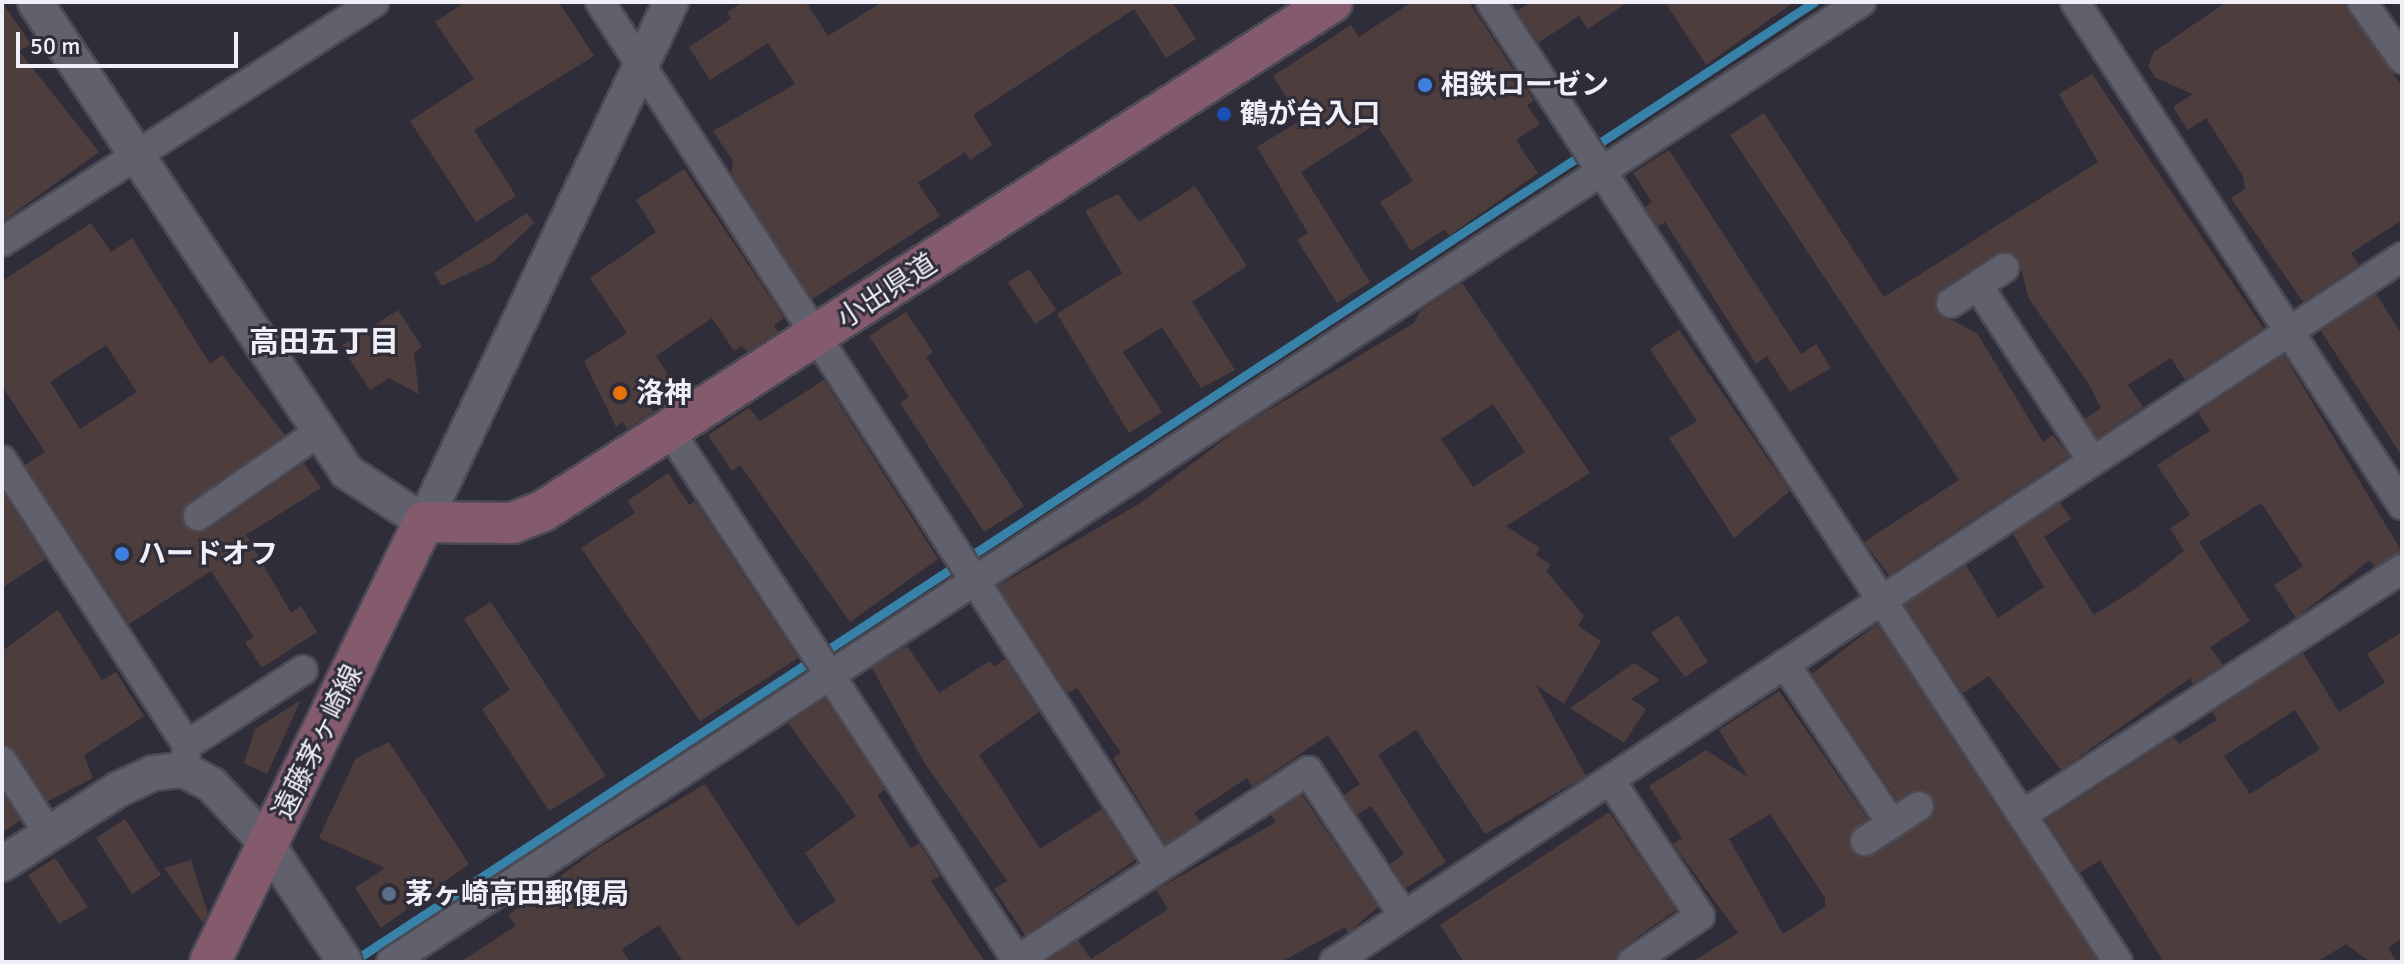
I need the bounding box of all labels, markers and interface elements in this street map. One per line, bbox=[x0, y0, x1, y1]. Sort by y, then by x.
scale bar bbox=[20, 16, 242, 66]
text: 50 m bbox=[30, 31, 80, 61]
place label: 相鉄ローゼン bbox=[1441, 68, 1609, 102]
marker: 相鉄ローゼン bbox=[1416, 76, 1434, 94]
place label: 鶴が台入口 bbox=[1240, 97, 1380, 131]
marker: 鶴が台入口 bbox=[1215, 105, 1233, 123]
street label: 小出県道 bbox=[831, 246, 943, 336]
district label: 高田五丁目 bbox=[249, 325, 399, 361]
place label: 洛神 bbox=[636, 376, 692, 410]
marker: 洛神 bbox=[611, 384, 629, 402]
place label: ハードオフ bbox=[138, 537, 278, 571]
marker: ハードオフ bbox=[113, 545, 131, 563]
street label: 遠藤茅ヶ崎線 bbox=[266, 659, 370, 825]
place label: 茅ヶ崎高田郵便局 bbox=[405, 877, 629, 911]
marker: 茅ヶ崎高田郵便局 bbox=[380, 885, 398, 903]

